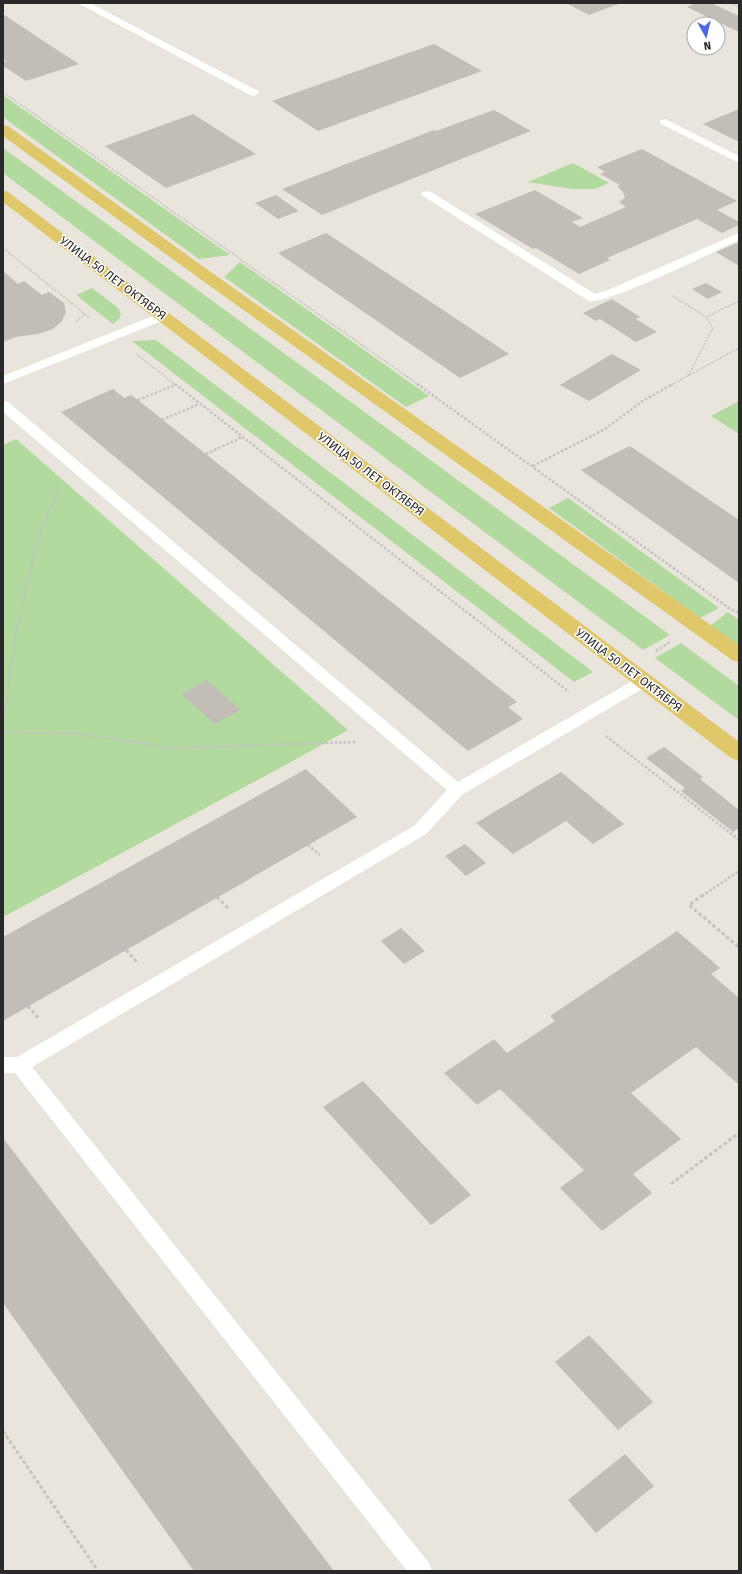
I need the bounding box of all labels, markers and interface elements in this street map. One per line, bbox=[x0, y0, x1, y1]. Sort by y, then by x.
north arrow bbox=[686, 16, 726, 56]
text: N bbox=[703, 38, 712, 52]
street label: УЛИЦА 50 ЛЕТ ОКТЯБРЯ bbox=[57, 233, 169, 323]
street label: УЛИЦА 50 ЛЕТ ОКТЯБРЯ bbox=[315, 429, 427, 519]
street label: УЛИЦА 50 ЛЕТ ОКТЯБРЯ bbox=[573, 625, 685, 715]

